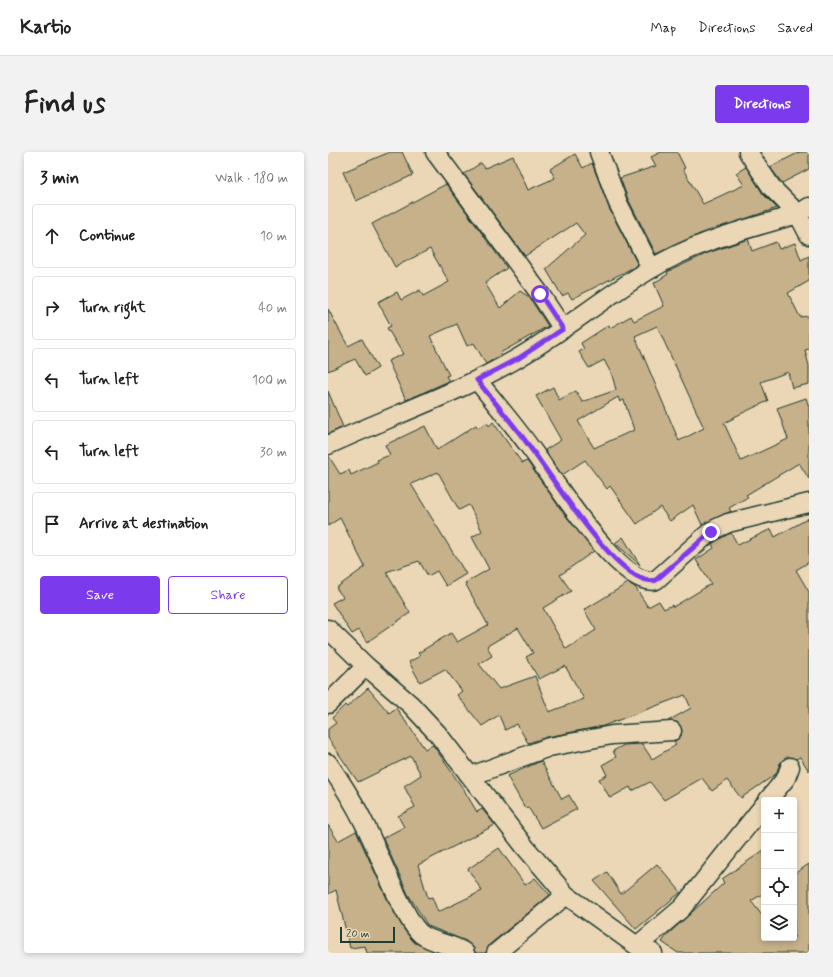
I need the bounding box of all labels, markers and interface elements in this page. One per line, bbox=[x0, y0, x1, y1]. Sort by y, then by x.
text: Kartio bbox=[20, 15, 71, 40]
text: Map bbox=[650, 19, 676, 37]
text: Directions bbox=[698, 19, 756, 37]
text: Saved bbox=[778, 19, 813, 37]
button: Directions bbox=[715, 85, 809, 123]
text: Find us bbox=[24, 86, 105, 123]
text: 3 min bbox=[40, 167, 79, 189]
text: Walk · 180 m bbox=[215, 170, 288, 187]
icon: ahead bbox=[41, 225, 63, 247]
text: Continue bbox=[79, 226, 135, 246]
text: 10 m bbox=[260, 228, 287, 245]
route start bbox=[531, 285, 549, 303]
icon: right bbox=[41, 297, 63, 319]
text: Turn right bbox=[79, 298, 146, 318]
text: 40 m bbox=[258, 300, 287, 317]
icon: left bbox=[41, 369, 63, 391]
text: Turn left bbox=[79, 370, 139, 390]
text: 100 m bbox=[252, 372, 287, 389]
icon: left bbox=[41, 441, 63, 463]
text: Turn left bbox=[79, 442, 139, 462]
text: 30 m bbox=[260, 444, 287, 461]
icon: arrive bbox=[41, 513, 63, 535]
text: Arrive at destination bbox=[79, 514, 208, 534]
route end bbox=[702, 523, 720, 541]
button: Save bbox=[40, 576, 160, 614]
button: Share bbox=[168, 576, 288, 614]
map controls bbox=[761, 797, 797, 941]
button: + bbox=[761, 797, 797, 833]
button: − bbox=[761, 833, 797, 869]
button: locate bbox=[761, 869, 797, 905]
button: layers bbox=[761, 905, 797, 941]
scale bar bbox=[340, 925, 395, 944]
text: 20 m bbox=[346, 927, 369, 941]

